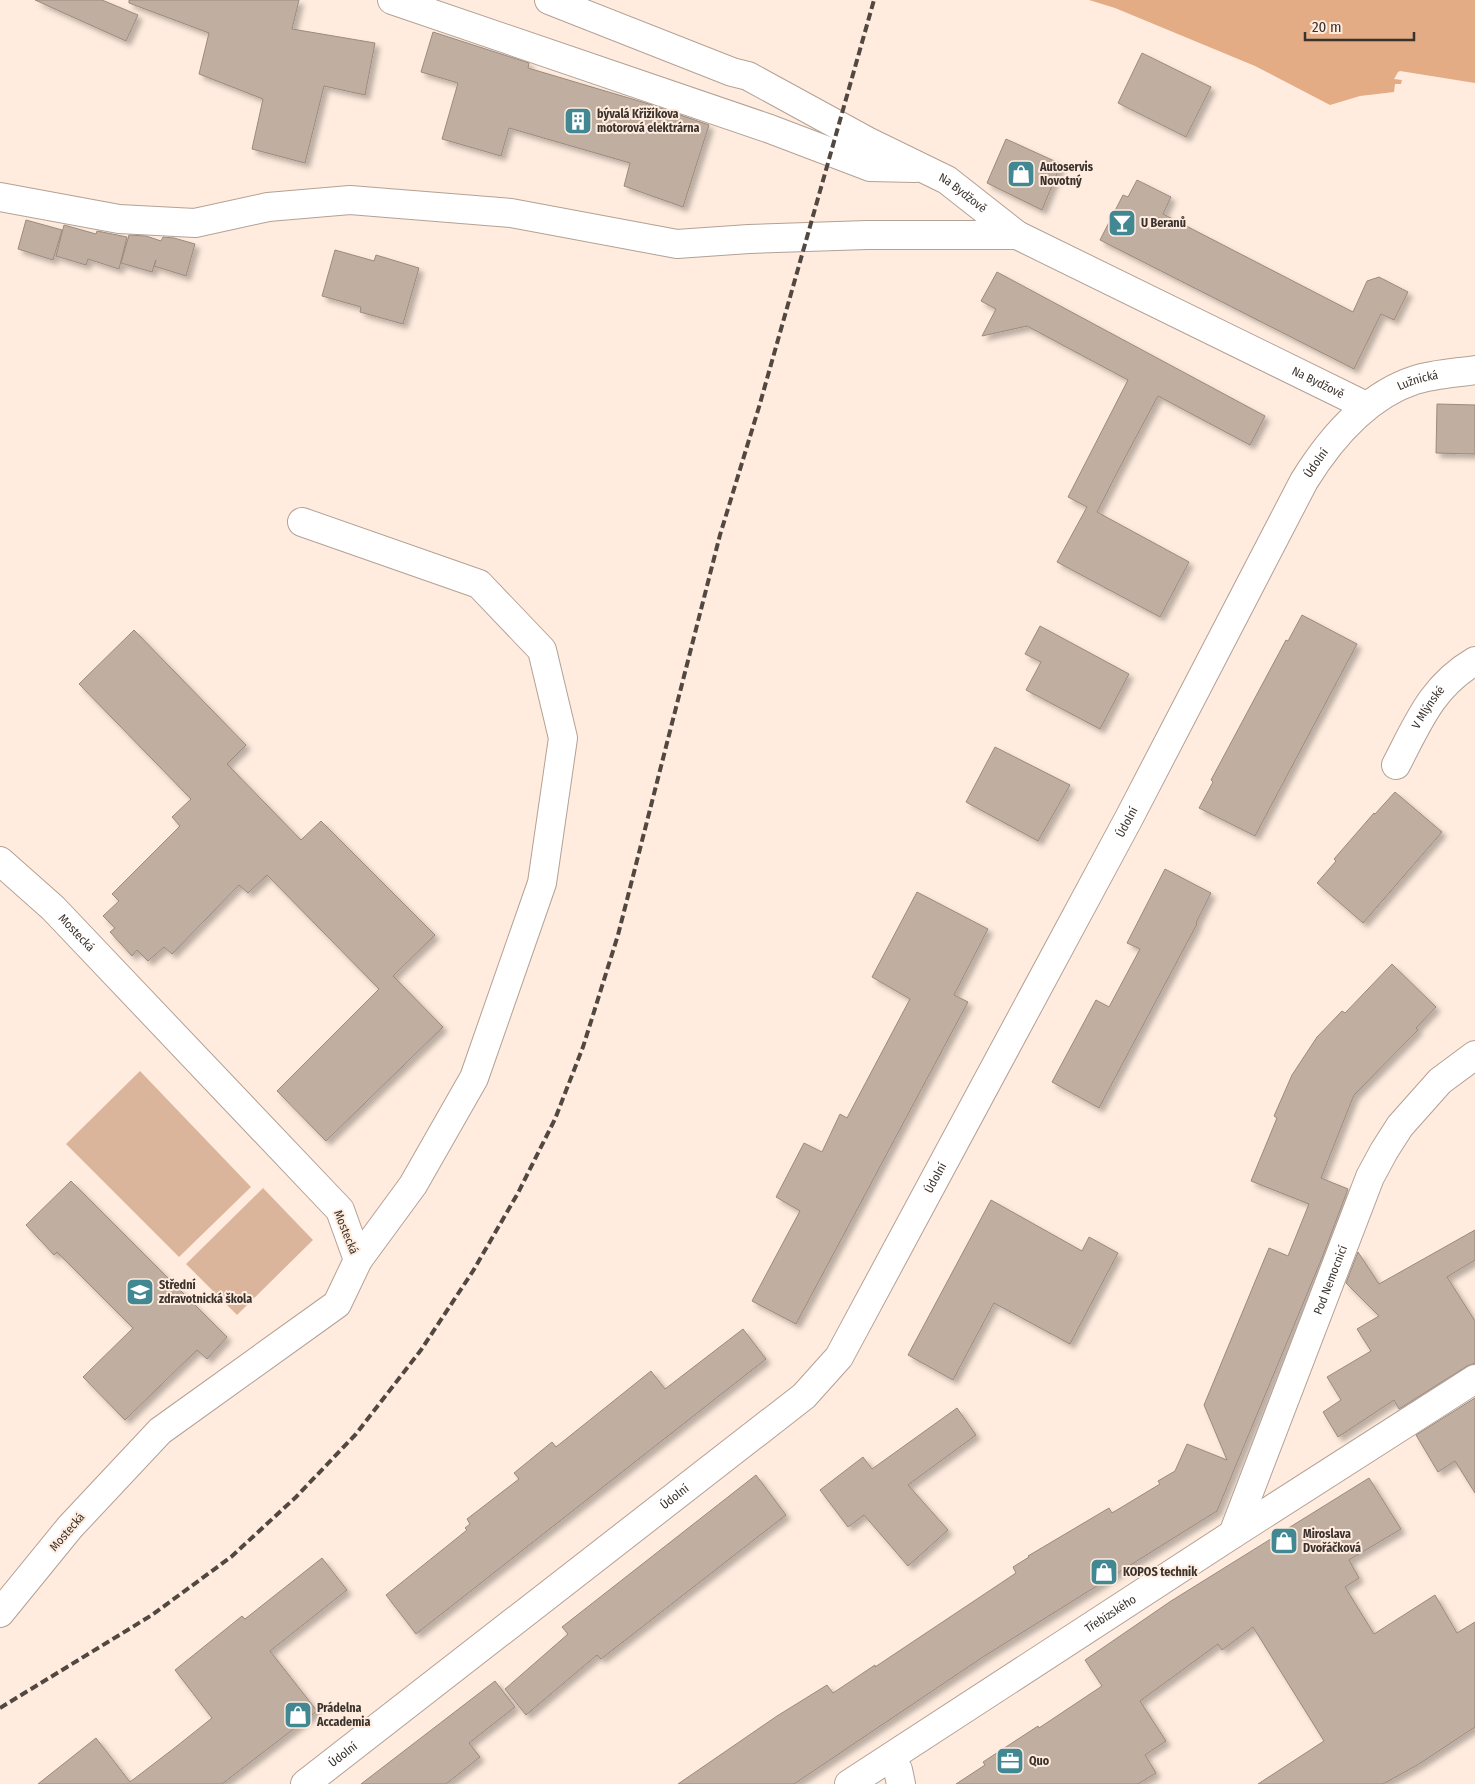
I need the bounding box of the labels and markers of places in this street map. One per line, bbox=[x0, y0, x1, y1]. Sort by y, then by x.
building icon: bývalá Křižíkova motorová elektrárna bbox=[563, 106, 593, 136]
place label: bývalá Křižíkova motorová elektrárna bbox=[597, 107, 700, 135]
shop icon: Autoservis Novotný bbox=[1006, 159, 1036, 189]
place label: Autoservis Novotný bbox=[1039, 160, 1094, 188]
bar icon: U Beranů bbox=[1107, 208, 1137, 238]
place label: U Beranů bbox=[1141, 216, 1186, 230]
school or university icon: Střední zdravotnická škola bbox=[125, 1277, 155, 1307]
place label: Střední zdravotnická škola bbox=[159, 1278, 252, 1306]
shop icon: Miroslava Dvořáčková bbox=[1269, 1526, 1299, 1556]
place label: Miroslava Dvořáčková bbox=[1303, 1527, 1361, 1555]
shop icon: KOPOS technik bbox=[1089, 1557, 1119, 1587]
place label: KOPOS technik bbox=[1123, 1565, 1198, 1579]
shop icon: Prádelna Accademia bbox=[283, 1700, 313, 1730]
place label: Prádelna Accademia bbox=[316, 1701, 370, 1729]
office icon: Quo bbox=[995, 1746, 1025, 1776]
place label: Quo bbox=[1029, 1754, 1050, 1768]

